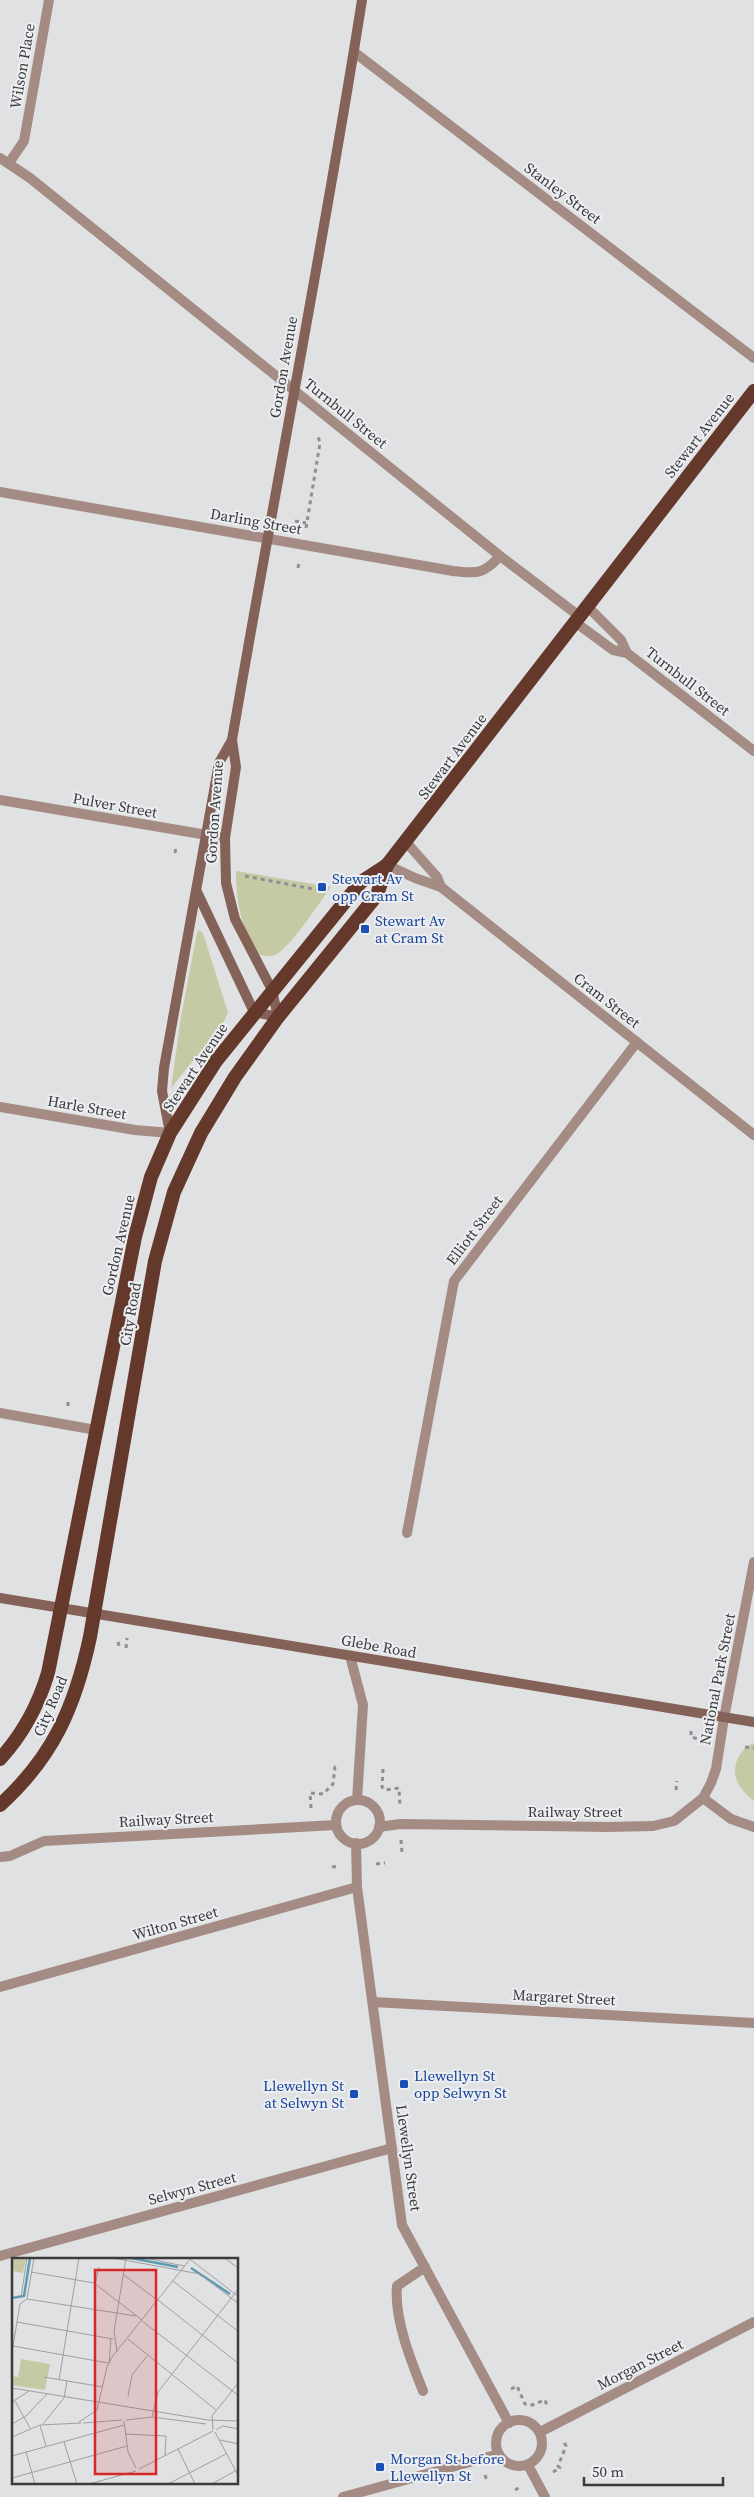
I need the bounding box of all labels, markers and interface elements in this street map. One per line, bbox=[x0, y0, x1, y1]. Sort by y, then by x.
street label: Wilson Place bbox=[4, 21, 40, 110]
street label: Stanley Street bbox=[520, 157, 606, 229]
street label: Gordon Avenue bbox=[264, 314, 302, 420]
street label: Turnbull Street bbox=[300, 373, 392, 453]
street label: Stewart Avenue bbox=[659, 388, 739, 482]
street label: Darling Street bbox=[209, 503, 303, 539]
street label: Turnbull Street bbox=[642, 642, 735, 721]
street label: Stewart Avenue bbox=[413, 708, 492, 803]
street label: Gordon Avenue bbox=[200, 759, 228, 864]
street label: Pulver Street bbox=[71, 787, 159, 823]
place label: Stewart Av opp Cram St bbox=[332, 868, 414, 906]
marker: Stewart Av opp Cram St bbox=[316, 881, 328, 893]
place label: Stewart Av at Cram St bbox=[375, 910, 446, 948]
marker: Stewart Av at Cram St bbox=[359, 923, 371, 935]
street label: Cram Street bbox=[569, 967, 645, 1033]
street label: Stewart Avenue bbox=[158, 1018, 233, 1116]
street label: Harle Street bbox=[46, 1090, 128, 1124]
street label: Elliott Street bbox=[441, 1191, 507, 1269]
street label: Gordon Avenue bbox=[96, 1192, 140, 1298]
street label: City Road bbox=[114, 1280, 146, 1347]
street label: National Park Street bbox=[694, 1611, 740, 1747]
street label: Glebe Road bbox=[340, 1629, 419, 1663]
street label: City Road bbox=[28, 1672, 72, 1740]
street label: Railway Street bbox=[528, 1801, 623, 1822]
street label: Railway Street bbox=[118, 1806, 214, 1832]
street label: Wilton Street bbox=[130, 1901, 220, 1945]
street label: Margaret Street bbox=[512, 1984, 616, 2010]
place label: Llewellyn St opp Selwyn St bbox=[414, 2065, 507, 2103]
place label: Llewellyn St at Selwyn St bbox=[263, 2075, 344, 2113]
marker: Llewellyn St opp Selwyn St bbox=[398, 2078, 410, 2090]
marker: Llewellyn St at Selwyn St bbox=[348, 2088, 360, 2100]
street label: Llewellyn Street bbox=[391, 2103, 427, 2213]
street label: Selwyn Street bbox=[146, 2166, 238, 2210]
inset map bbox=[12, 2258, 239, 2484]
street label: Morgan Street bbox=[593, 2333, 687, 2395]
place label: Morgan St before Llewellyn St bbox=[390, 2448, 505, 2486]
scale bar bbox=[584, 2454, 723, 2486]
marker: Morgan St before Llewellyn St bbox=[374, 2461, 386, 2473]
text: 50 m bbox=[592, 2461, 624, 2482]

